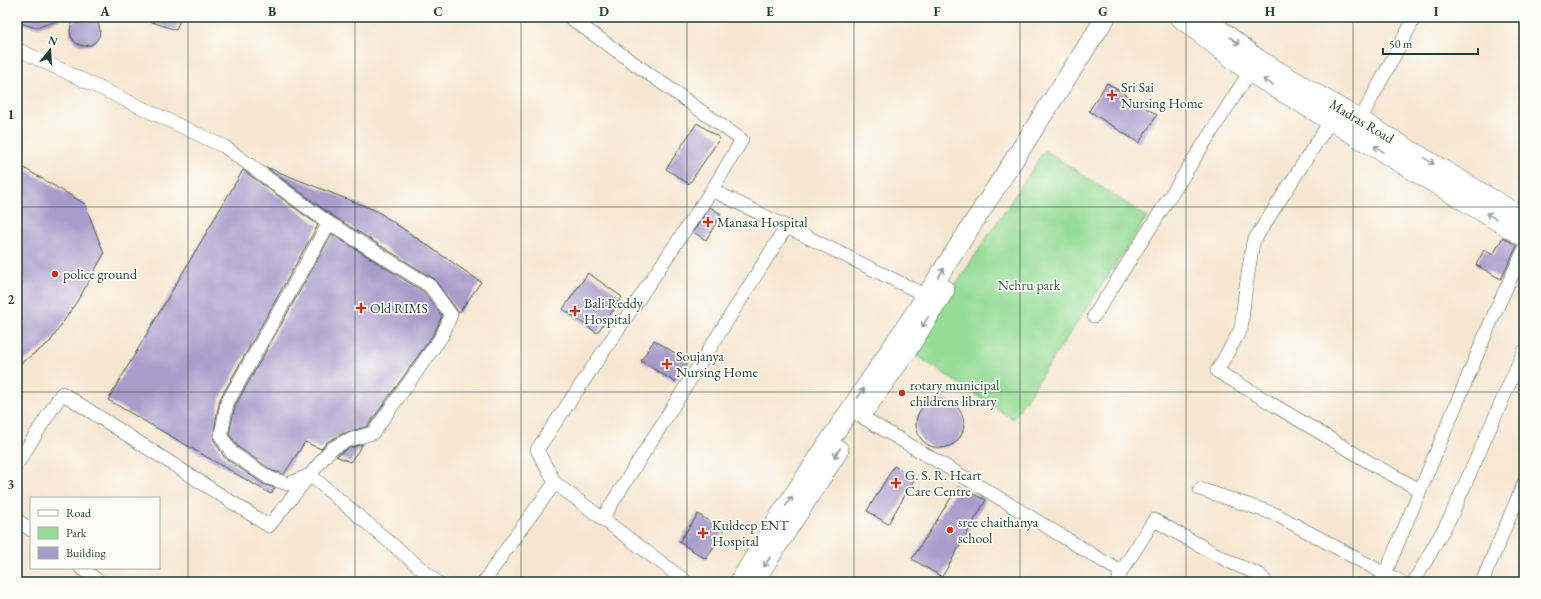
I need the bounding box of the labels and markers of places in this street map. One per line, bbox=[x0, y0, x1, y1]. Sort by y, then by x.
place label: Sri Sai Nursing Home bbox=[1121, 78, 1204, 112]
marker: Sri Sai Nursing Home bbox=[1106, 89, 1118, 101]
place label: Manasa Hospital bbox=[717, 213, 808, 231]
marker: Manasa Hospital bbox=[702, 216, 714, 228]
place label: police ground bbox=[63, 265, 138, 283]
marker: police ground bbox=[50, 269, 60, 279]
place label: Bali Reddy Hospital bbox=[584, 294, 644, 328]
place label: Old RIMS bbox=[370, 299, 428, 317]
marker: Old RIMS bbox=[355, 302, 367, 314]
marker: Bali Reddy Hospital bbox=[569, 305, 581, 317]
place label: Soujanya Nursing Home bbox=[676, 347, 759, 381]
marker: Soujanya Nursing Home bbox=[661, 358, 673, 370]
place label: rotary municipal childrens library bbox=[910, 376, 1000, 410]
marker: rotary municipal childrens library bbox=[897, 388, 907, 398]
place label: G. S. R. Heart Care Centre bbox=[905, 466, 982, 500]
marker: G. S. R. Heart Care Centre bbox=[890, 477, 902, 489]
place label: sree chaithanya school bbox=[958, 513, 1039, 547]
place label: Kuldeep ENT Hospital bbox=[712, 516, 789, 550]
marker: sree chaithanya school bbox=[945, 525, 955, 535]
marker: Kuldeep ENT Hospital bbox=[697, 527, 709, 539]

